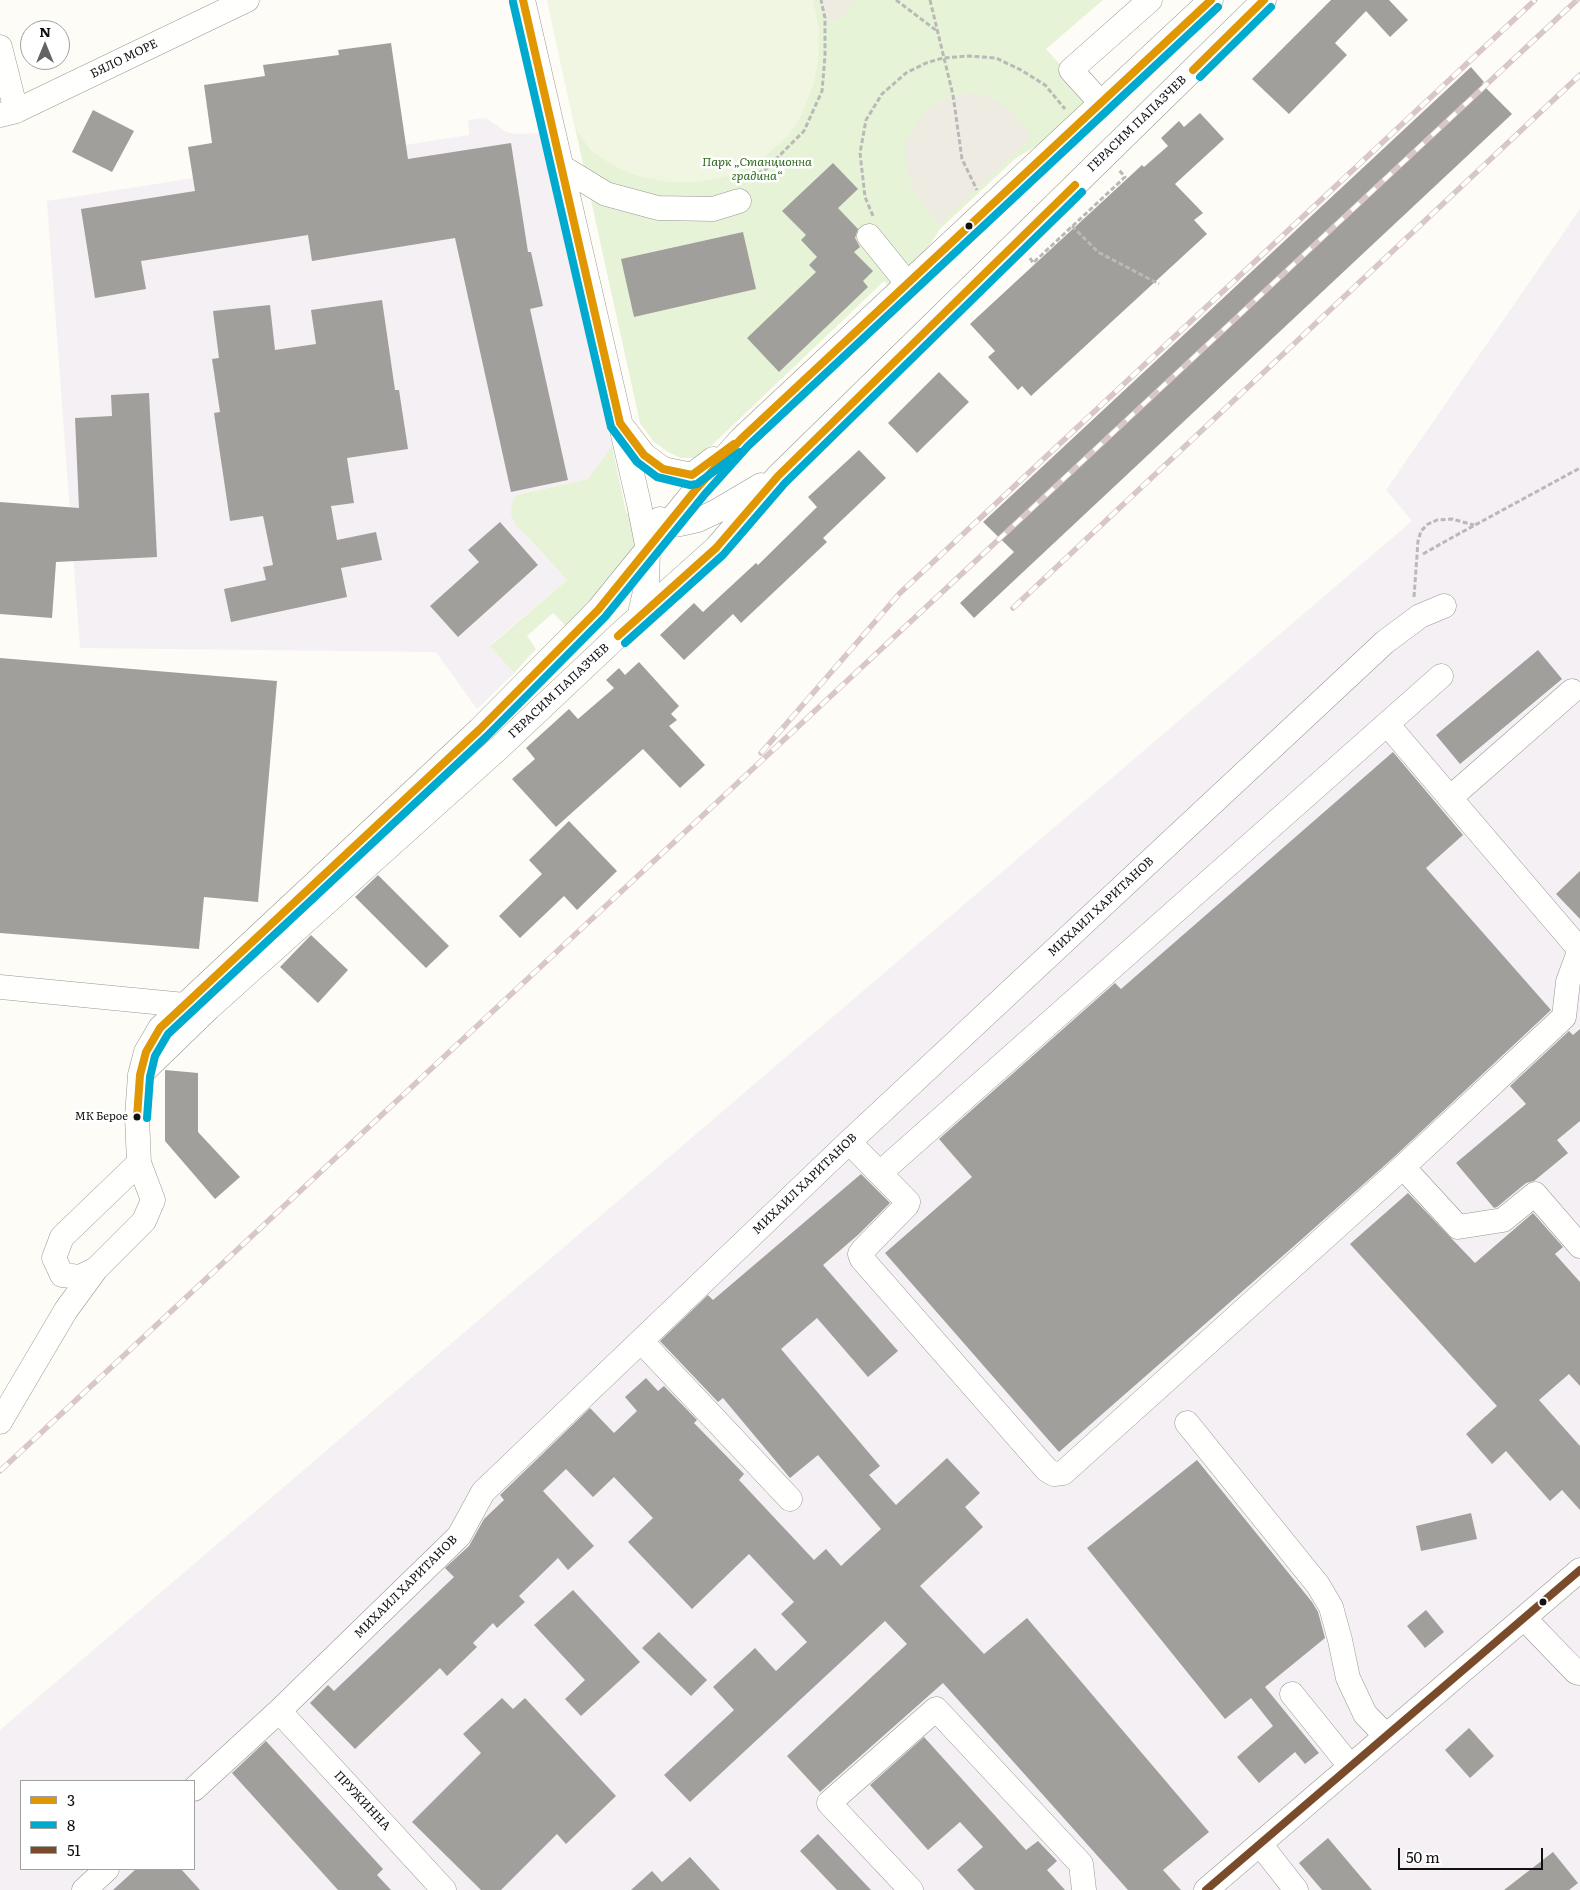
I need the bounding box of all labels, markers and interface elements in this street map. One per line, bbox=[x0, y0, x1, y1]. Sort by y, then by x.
north arrow bbox=[20, 20, 70, 70]
text: N bbox=[39, 21, 51, 41]
street label: БЯЛО МОРЕ bbox=[88, 37, 160, 81]
street label: ГЕРАСИМ ПАПАЗЧЕВ bbox=[1084, 73, 1190, 175]
park label: Парк „Станционна градина“ bbox=[702, 155, 812, 183]
unlabelled marker bbox=[964, 221, 974, 231]
street label: ГЕРАСИМ ПАПАЗЧЕВ bbox=[506, 641, 612, 741]
street label: МИХАИЛ ХАРИТАНОВ bbox=[1045, 854, 1157, 960]
place label: МК Берое bbox=[75, 1110, 128, 1124]
marker: МК Берое bbox=[132, 1112, 142, 1122]
street label: МИХАИЛ ХАРИТАНОВ bbox=[750, 1130, 860, 1238]
street label: МИХАИЛ ХАРИТАНОВ bbox=[352, 1533, 460, 1641]
unlabelled marker bbox=[1538, 1597, 1548, 1607]
street label: ПРУЖИННА bbox=[331, 1768, 393, 1834]
legend bbox=[20, 1780, 195, 1870]
text: 3 bbox=[67, 1788, 75, 1811]
text: 8 bbox=[67, 1813, 75, 1836]
text: 51 bbox=[67, 1838, 81, 1861]
scale bar bbox=[1400, 1838, 1545, 1870]
text: 50 m bbox=[1406, 1845, 1440, 1868]

